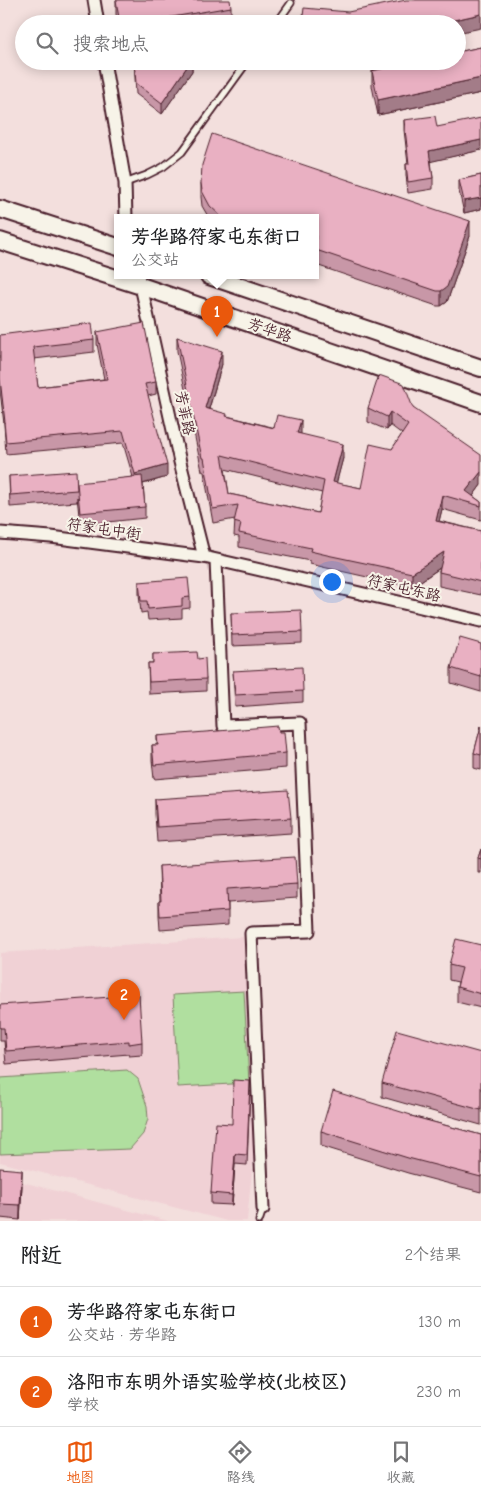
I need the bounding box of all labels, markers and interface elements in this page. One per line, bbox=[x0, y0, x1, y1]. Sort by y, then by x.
search box bbox=[15, 15, 466, 70]
icon: search bbox=[33, 29, 61, 57]
text: 搜索地点 bbox=[73, 33, 149, 55]
popup bbox=[114, 214, 319, 279]
text: 芳华路符家屯东街口 bbox=[131, 226, 302, 248]
text: 公交站 bbox=[131, 251, 179, 269]
pin: 1 bbox=[201, 296, 233, 337]
street label: 芳华路 bbox=[246, 314, 294, 346]
street label: 芳菲路 bbox=[172, 389, 198, 437]
street label: 符家屯中街 bbox=[66, 515, 142, 543]
your location bbox=[319, 569, 345, 595]
street label: 符家屯东路 bbox=[365, 571, 443, 605]
pin: 2 bbox=[108, 979, 140, 1020]
text: 附近 bbox=[20, 1243, 62, 1267]
text: 2个结果 bbox=[405, 1246, 461, 1264]
text: 芳华路符家屯东街口 bbox=[67, 1301, 238, 1323]
text: 1 bbox=[33, 1313, 39, 1331]
text: 130 m bbox=[418, 1313, 461, 1331]
text: 公交站 · 芳华路 bbox=[67, 1326, 177, 1344]
text: 洛阳市东明外语实验学校(北校区) bbox=[67, 1371, 347, 1393]
text: 2 bbox=[32, 1383, 40, 1401]
text: 230 m bbox=[416, 1383, 461, 1401]
text: 学校 bbox=[67, 1396, 99, 1414]
tab: 地图 bbox=[66, 1438, 94, 1486]
tab: 路线 bbox=[226, 1438, 254, 1486]
tab: 收藏 bbox=[387, 1438, 415, 1486]

